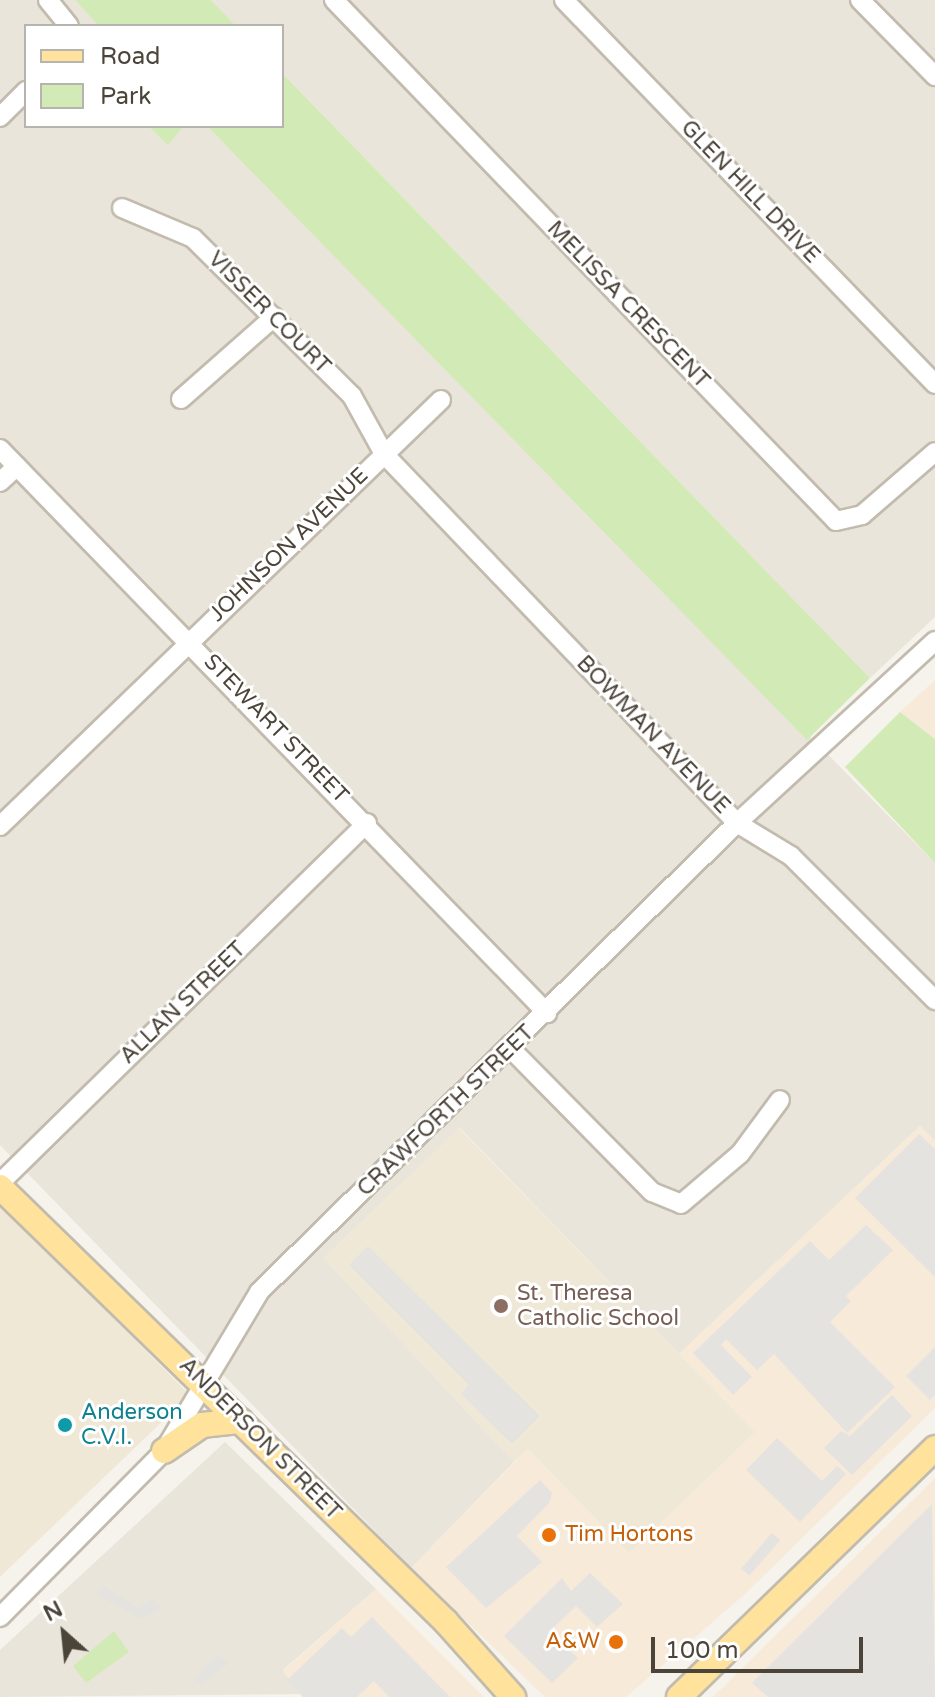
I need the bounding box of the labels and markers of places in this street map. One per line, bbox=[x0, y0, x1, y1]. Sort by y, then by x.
place label: St. Theresa Catholic School bbox=[517, 1280, 679, 1332]
marker: St. Theresa Catholic School bbox=[492, 1297, 510, 1315]
place label: Anderson C.V.I. bbox=[81, 1399, 183, 1450]
marker: Anderson C.V.I. bbox=[56, 1416, 74, 1434]
place label: Tim Hortons bbox=[565, 1522, 693, 1548]
marker: Tim Hortons bbox=[540, 1526, 558, 1544]
place label: A&W bbox=[545, 1629, 600, 1655]
marker: A&W bbox=[607, 1633, 625, 1651]

